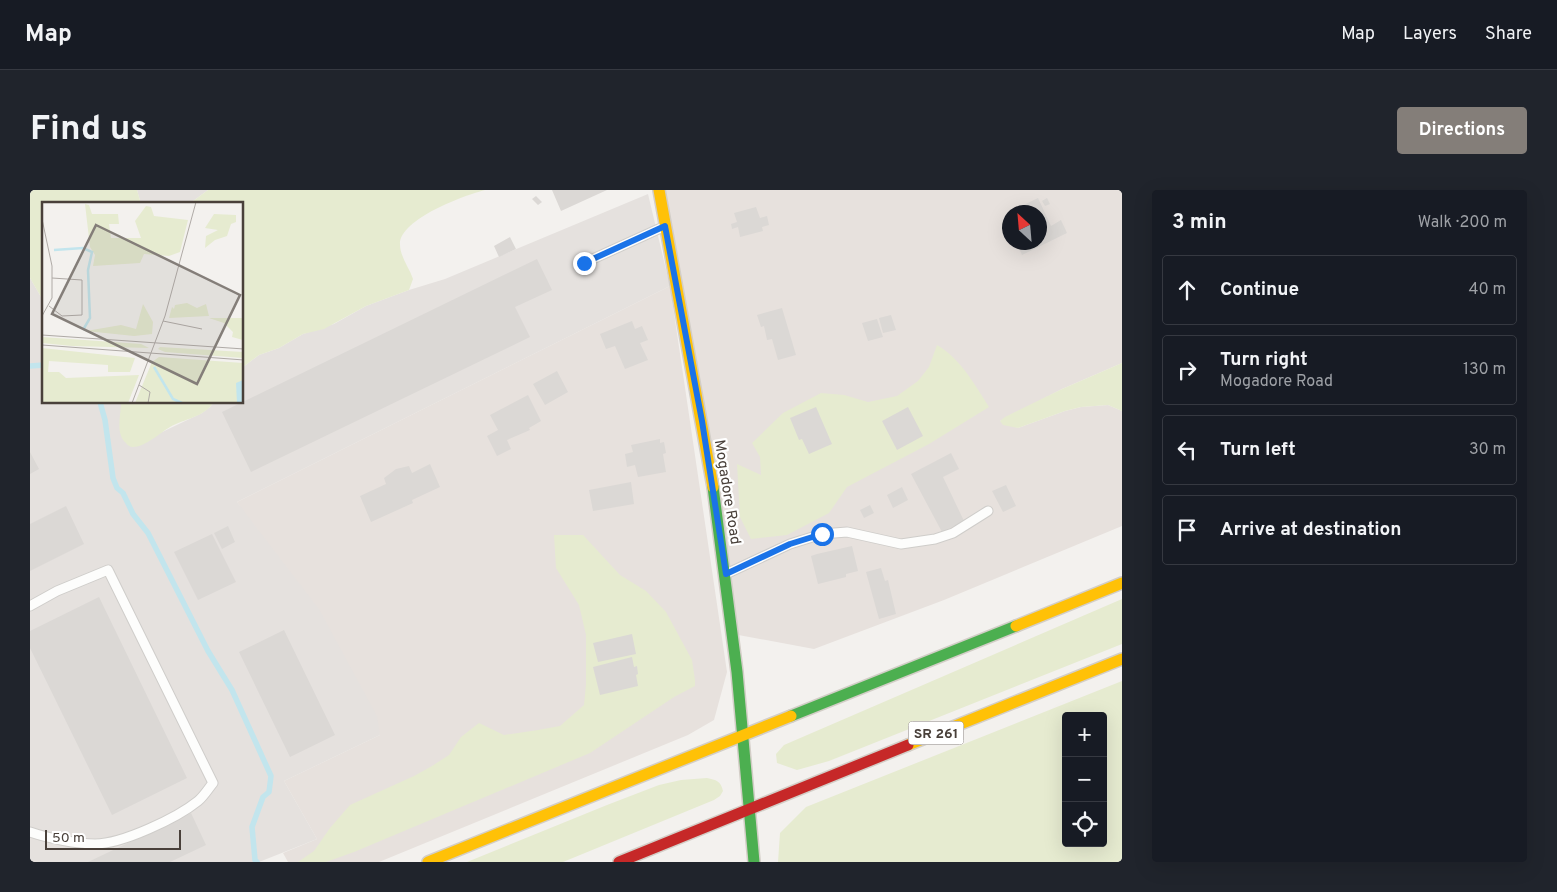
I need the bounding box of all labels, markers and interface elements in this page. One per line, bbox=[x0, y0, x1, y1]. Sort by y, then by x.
text: Map bbox=[25, 20, 72, 50]
text: Map bbox=[1341, 23, 1375, 46]
text: Layers bbox=[1403, 23, 1457, 46]
text: Share bbox=[1485, 23, 1532, 46]
button: Directions bbox=[1397, 107, 1527, 154]
text: Find us bbox=[30, 108, 148, 152]
inset map bbox=[42, 202, 244, 404]
north arrow bbox=[1002, 205, 1047, 250]
text: 3 min bbox=[1172, 209, 1227, 236]
text: Walk · 200 m bbox=[1418, 213, 1507, 233]
route end bbox=[573, 252, 596, 275]
icon: ahead bbox=[1173, 276, 1201, 304]
text: Continue bbox=[1220, 278, 1299, 302]
text: 40 m bbox=[1468, 280, 1506, 300]
text: Turn right bbox=[1220, 348, 1308, 372]
icon: right bbox=[1173, 356, 1201, 384]
text: 130 m bbox=[1463, 360, 1506, 380]
text: Mogadore Road bbox=[1220, 372, 1333, 392]
icon: left bbox=[1173, 436, 1201, 464]
street label: Mogadore Road bbox=[709, 438, 744, 546]
text: Turn left bbox=[1220, 438, 1296, 462]
text: 30 m bbox=[1469, 440, 1506, 460]
icon: arrive bbox=[1173, 516, 1201, 544]
text: Arrive at destination bbox=[1220, 518, 1401, 542]
route start bbox=[811, 523, 834, 546]
map controls bbox=[1062, 712, 1107, 847]
button: + bbox=[1062, 712, 1107, 757]
road number: SR 261 bbox=[908, 722, 964, 744]
button: − bbox=[1062, 757, 1107, 802]
button: locate bbox=[1062, 802, 1107, 847]
scale bar bbox=[45, 827, 181, 850]
text: 50 m bbox=[52, 830, 85, 847]

